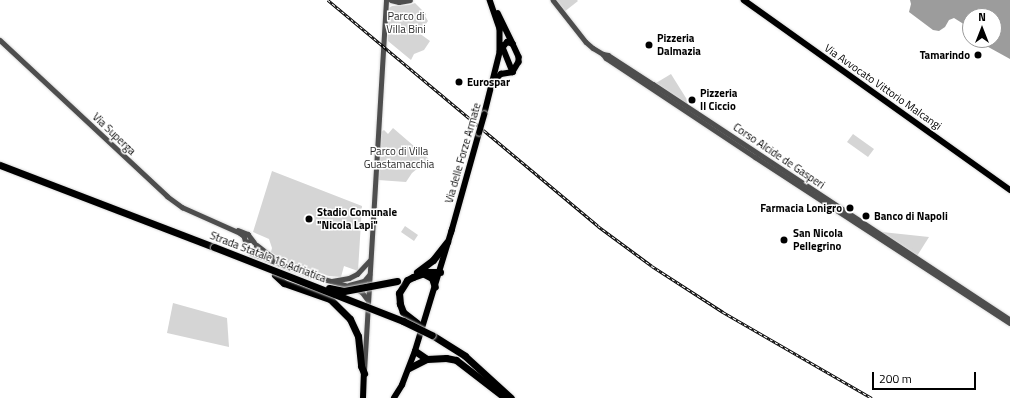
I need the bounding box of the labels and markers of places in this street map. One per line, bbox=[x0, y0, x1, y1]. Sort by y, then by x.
place label: Pizzeria Dalmazia bbox=[657, 32, 701, 58]
marker: Pizzeria Dalmazia bbox=[644, 40, 654, 50]
place label: Tamarindo bbox=[920, 48, 970, 62]
marker: Tamarindo bbox=[973, 50, 983, 60]
place label: Eurospar bbox=[467, 75, 510, 89]
marker: Eurospar bbox=[454, 77, 464, 87]
place label: Pizzeria Il Ciccio bbox=[700, 87, 737, 113]
marker: Pizzeria Il Ciccio bbox=[687, 95, 697, 105]
place label: Farmacia Lonigro bbox=[760, 201, 842, 215]
marker: Farmacia Lonigro bbox=[845, 203, 855, 213]
place label: Stadio Comunale "Nicola Lapi" bbox=[317, 206, 397, 232]
place label: Banco di Napoli bbox=[874, 209, 948, 223]
marker: Banco di Napoli bbox=[861, 211, 871, 221]
marker: Stadio Comunale "Nicola Lapi" bbox=[304, 214, 314, 224]
place label: San Nicola Pellegrino bbox=[793, 227, 843, 253]
marker: San Nicola Pellegrino bbox=[778, 234, 790, 246]

